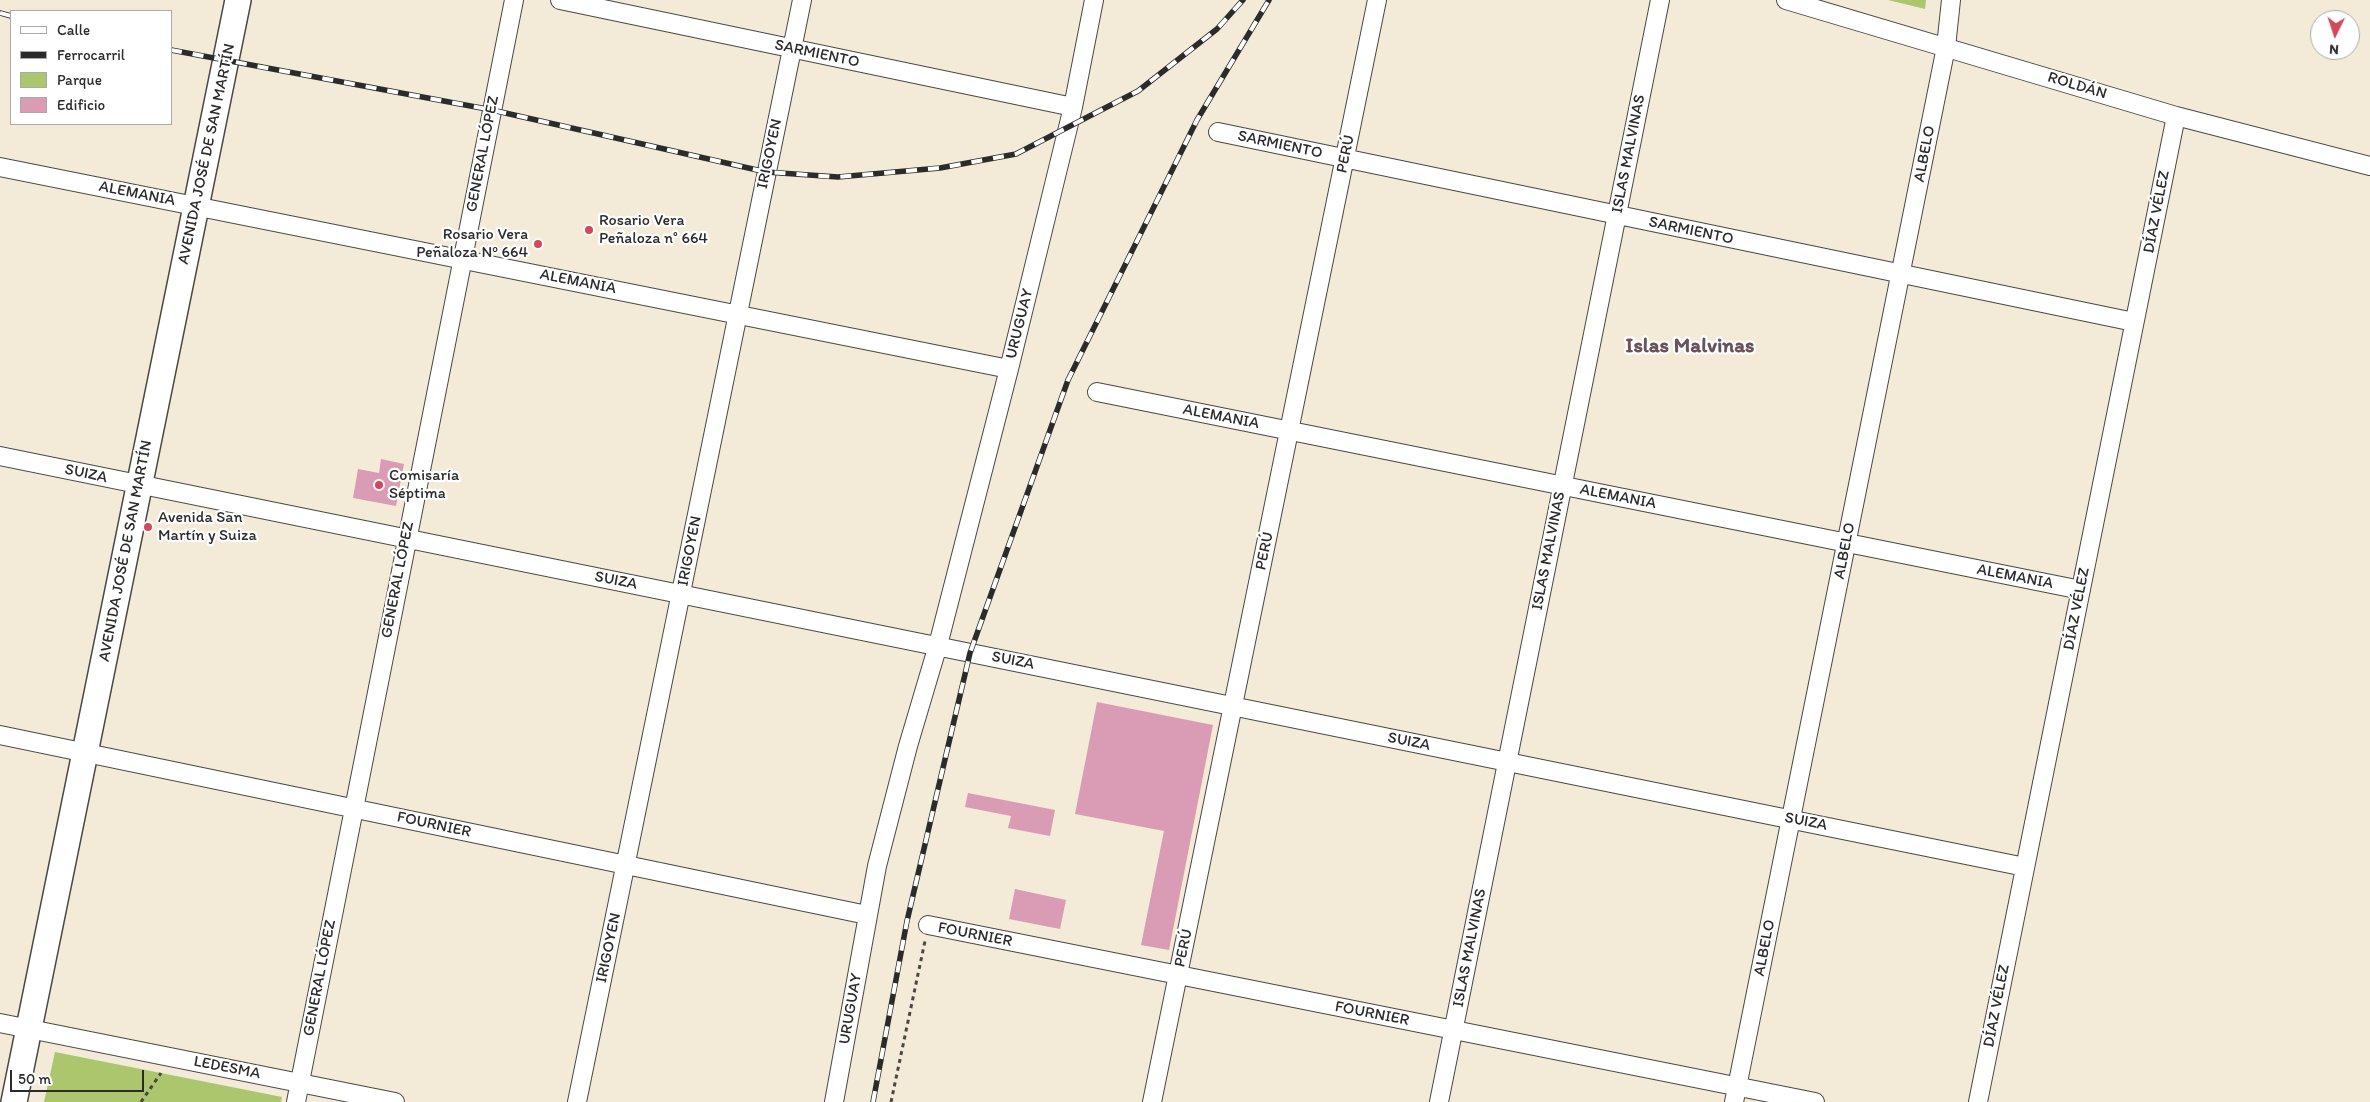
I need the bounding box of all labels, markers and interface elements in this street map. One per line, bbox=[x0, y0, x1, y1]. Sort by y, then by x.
legend bbox=[10, 10, 172, 125]
north arrow bbox=[2310, 10, 2360, 60]
text: Calle bbox=[57, 21, 90, 39]
street label: SARMIENTO bbox=[773, 36, 861, 72]
text: N bbox=[2329, 41, 2339, 58]
street label: AVENIDA JOSÉ DE SAN MARTÍN bbox=[174, 42, 240, 266]
text: Ferrocarril bbox=[57, 46, 125, 64]
street label: ROLDÁN bbox=[2045, 68, 2109, 104]
text: Parque bbox=[57, 71, 102, 89]
street label: ISLAS MALVINAS bbox=[1608, 93, 1650, 215]
street label: GENERAL LÓPEZ bbox=[462, 94, 504, 214]
text: Edificio bbox=[57, 96, 105, 114]
street label: IRIGOYEN bbox=[753, 117, 787, 191]
street label: ALBELO bbox=[1910, 124, 1940, 184]
street label: SARMIENTO bbox=[1236, 127, 1324, 163]
street label: PERÚ bbox=[1333, 133, 1359, 175]
street label: DÍAZ VÉLEZ bbox=[2140, 169, 2174, 255]
street label: ALEMANIA bbox=[97, 177, 177, 211]
place label: Rosario Vera Peñaloza n° 664 bbox=[599, 211, 708, 249]
street label: SARMIENTO bbox=[1647, 213, 1735, 249]
marker: Rosario Vera Peñaloza n° 664 bbox=[583, 224, 595, 236]
place label: Rosario Vera Peñaloza Nº 664 bbox=[416, 225, 528, 263]
marker: Rosario Vera Peñaloza Nº 664 bbox=[532, 238, 544, 250]
street label: ALEMANIA bbox=[538, 265, 618, 299]
street label: URUGUAY bbox=[1002, 287, 1038, 361]
district label: Islas Malvinas bbox=[1626, 334, 1754, 360]
street label: ALEMANIA bbox=[1181, 400, 1261, 434]
street label: AVENIDA JOSÉ DE SAN MARTÍN bbox=[95, 439, 157, 663]
street label: SUIZA bbox=[63, 460, 109, 488]
place label: Comisaría Séptima bbox=[389, 466, 459, 504]
marker: Comisaría Séptima bbox=[373, 479, 385, 491]
street label: ALEMANIA bbox=[1578, 480, 1658, 514]
street label: ISLAS MALVINAS bbox=[1528, 490, 1570, 612]
place label: Avenida San Martín y Suiza bbox=[158, 508, 257, 546]
street label: IRIGOYEN bbox=[674, 514, 706, 588]
street label: GENERAL LÓPEZ bbox=[377, 520, 419, 640]
marker: Avenida San Martín y Suiza bbox=[142, 521, 154, 533]
street label: ALBELO bbox=[1830, 521, 1860, 581]
street label: PERÚ bbox=[1252, 530, 1278, 572]
street label: ALEMANIA bbox=[1975, 560, 2055, 594]
street label: DÍAZ VÉLEZ bbox=[2060, 566, 2094, 652]
street label: SUIZA bbox=[593, 567, 639, 595]
street label: SUIZA bbox=[990, 647, 1036, 675]
street label: SUIZA bbox=[1386, 728, 1432, 756]
street label: FOURNIER bbox=[395, 808, 473, 842]
street label: SUIZA bbox=[1783, 808, 1829, 836]
street label: ISLAS MALVINAS bbox=[1449, 887, 1491, 1009]
street label: IRIGOYEN bbox=[592, 911, 626, 985]
street label: GENERAL LÓPEZ bbox=[299, 918, 341, 1038]
street label: FOURNIER bbox=[936, 918, 1014, 952]
street label: ALBELO bbox=[1750, 918, 1780, 978]
street label: PERÚ bbox=[1171, 927, 1197, 969]
street label: DÍAZ VÉLEZ bbox=[1980, 963, 2014, 1049]
street label: URUGUAY bbox=[835, 972, 867, 1046]
street label: FOURNIER bbox=[1333, 997, 1411, 1031]
street label: LEDESMA bbox=[192, 1052, 262, 1084]
scale bar bbox=[12, 1060, 146, 1092]
text: 50 m bbox=[18, 1070, 51, 1088]

